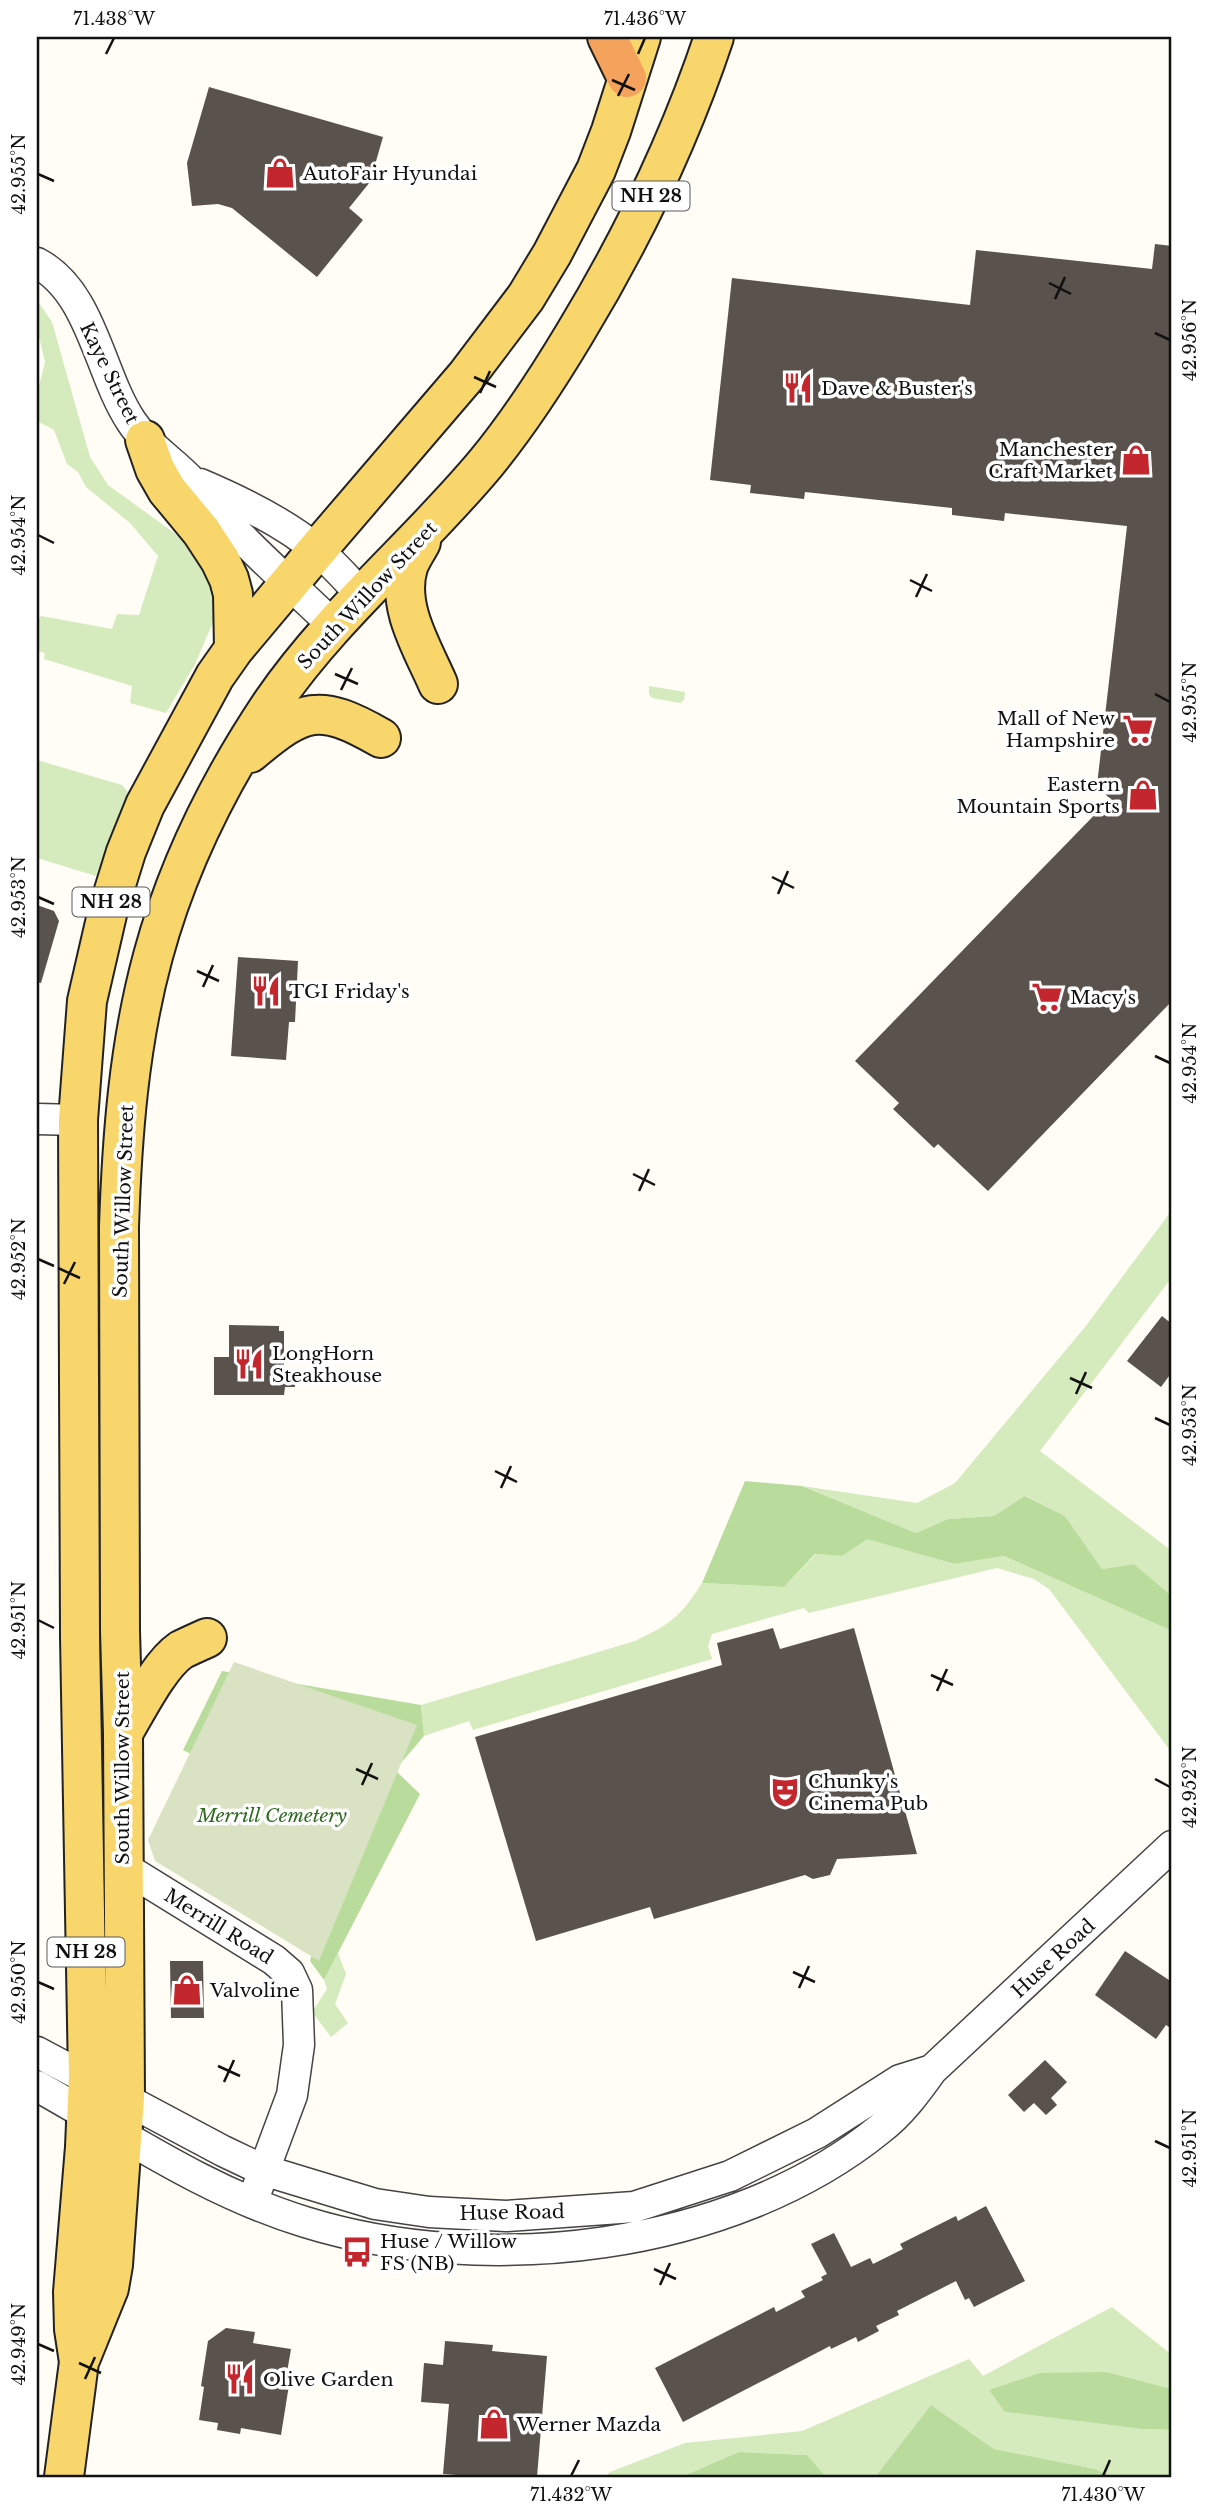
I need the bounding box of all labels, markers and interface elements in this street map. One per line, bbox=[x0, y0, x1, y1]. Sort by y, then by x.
text: 71.438°W bbox=[73, 8, 156, 30]
text: 71.436°W bbox=[604, 8, 687, 30]
text: 42.955°N bbox=[8, 134, 30, 214]
shop icon: AutoFair Hyundai bbox=[263, 156, 297, 190]
place label: AutoFair Hyundai bbox=[302, 162, 478, 185]
road number: NH 28 bbox=[612, 182, 690, 210]
text: 42.956°N bbox=[1179, 299, 1201, 381]
street label: Kaye Street bbox=[75, 319, 144, 428]
restaurant icon: Dave & Buster's bbox=[781, 371, 815, 405]
place label: Dave & Buster's bbox=[821, 377, 973, 400]
place label: Manchester Craft Market bbox=[988, 438, 1114, 483]
shop icon: Manchester Craft Market bbox=[1119, 443, 1153, 477]
text: 42.954°N bbox=[8, 495, 30, 575]
street label: South Willow Street bbox=[293, 516, 442, 674]
text: 42.955°N bbox=[1179, 662, 1201, 742]
place label: Mall of New Hampshire bbox=[997, 707, 1115, 752]
supermarket icon: Mall of New Hampshire bbox=[1121, 712, 1155, 746]
place label: Eastern Mountain Sports bbox=[956, 773, 1120, 818]
shop icon: Eastern Mountain Sports bbox=[1126, 778, 1160, 812]
text: 42.953°N bbox=[8, 856, 30, 938]
road number: NH 28 bbox=[72, 888, 150, 917]
restaurant icon: TGI Friday's bbox=[249, 974, 283, 1008]
place label: TGI Friday's bbox=[289, 980, 410, 1003]
supermarket icon: Macy's bbox=[1030, 980, 1064, 1014]
place label: Macy's bbox=[1070, 986, 1136, 1009]
text: 42.954°N bbox=[1179, 1023, 1201, 1103]
street label: South Willow Street bbox=[109, 1103, 138, 1298]
text: 42.952°N bbox=[8, 1218, 30, 1300]
place label: LongHorn Steakhouse bbox=[272, 1342, 382, 1387]
restaurant icon: LongHorn Steakhouse bbox=[232, 1347, 266, 1381]
text: 42.953°N bbox=[1179, 1384, 1201, 1466]
text: 42.951°N bbox=[8, 1581, 30, 1659]
street label: South Willow Street bbox=[111, 1670, 134, 1865]
text: 42.952°N bbox=[1179, 1746, 1201, 1828]
place label: Chunky's Cinema Pub bbox=[808, 1770, 928, 1815]
theatre icon: Chunky's Cinema Pub bbox=[768, 1775, 802, 1809]
park label: Merrill Cemetery bbox=[196, 1804, 347, 1827]
street label: Merrill Road bbox=[160, 1884, 278, 1969]
street label: Huse Road bbox=[1007, 1914, 1100, 2003]
road number: NH 28 bbox=[48, 1938, 124, 1966]
text: 42.950°N bbox=[8, 1940, 30, 2024]
shop icon: Valvoline bbox=[170, 1973, 204, 2007]
place label: Valvoline bbox=[209, 1979, 300, 2002]
text: 42.951°N bbox=[1179, 2109, 1201, 2187]
street label: Huse Road bbox=[459, 2200, 565, 2225]
place label: Huse / Willow FS (NB) bbox=[380, 2230, 517, 2275]
bus stop icon: Huse / Willow FS (NB) bbox=[340, 2235, 374, 2269]
text: 42.949°N bbox=[8, 2303, 30, 2385]
restaurant icon: Olive Garden bbox=[223, 2362, 257, 2396]
place label: Olive Garden bbox=[263, 2368, 394, 2391]
shop icon: Werner Mazda bbox=[477, 2407, 511, 2441]
place label: Werner Mazda bbox=[516, 2413, 661, 2436]
text: 71.432°W bbox=[530, 2484, 613, 2506]
text: 71.430°W bbox=[1061, 2484, 1146, 2506]

